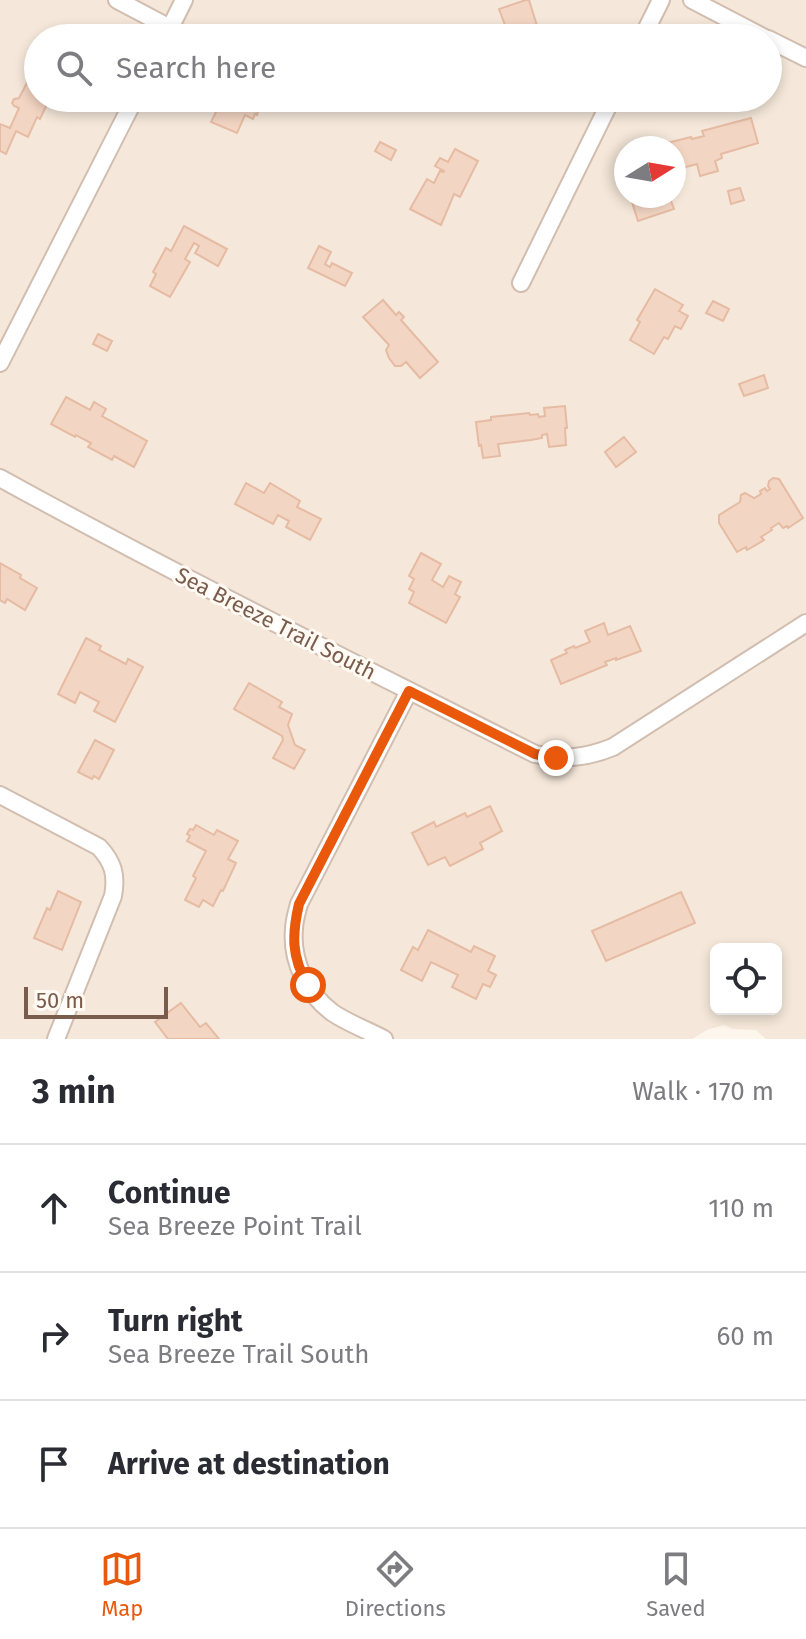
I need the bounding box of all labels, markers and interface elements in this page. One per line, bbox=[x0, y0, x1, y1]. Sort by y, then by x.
search box bbox=[24, 24, 782, 112]
icon: search bbox=[52, 46, 96, 90]
text: Search here bbox=[116, 50, 276, 86]
north arrow bbox=[614, 136, 686, 208]
street label: Sea Breeze Trail South bbox=[171, 561, 380, 686]
route end bbox=[538, 740, 574, 776]
map controls bbox=[710, 943, 782, 1015]
button: locate bbox=[710, 943, 782, 1015]
route start bbox=[290, 967, 326, 1003]
scale bar bbox=[24, 983, 168, 1019]
text: 50 m bbox=[36, 987, 84, 1014]
text: 3 min bbox=[32, 1071, 116, 1112]
text: Walk · 170 m bbox=[632, 1076, 774, 1107]
text: Continue bbox=[108, 1175, 231, 1211]
icon: ahead bbox=[32, 1186, 76, 1230]
text: 110 m bbox=[708, 1193, 774, 1224]
text: Sea Breeze Point Trail bbox=[108, 1211, 362, 1242]
text: Turn right bbox=[108, 1303, 243, 1339]
icon: right bbox=[32, 1314, 76, 1358]
text: 60 m bbox=[716, 1321, 774, 1352]
text: Sea Breeze Trail South bbox=[108, 1339, 369, 1370]
icon: arrive bbox=[32, 1442, 76, 1486]
text: Arrive at destination bbox=[108, 1446, 390, 1482]
tab: Map bbox=[100, 1547, 144, 1622]
tab: Directions bbox=[345, 1547, 446, 1622]
tab: Saved bbox=[646, 1547, 706, 1622]

